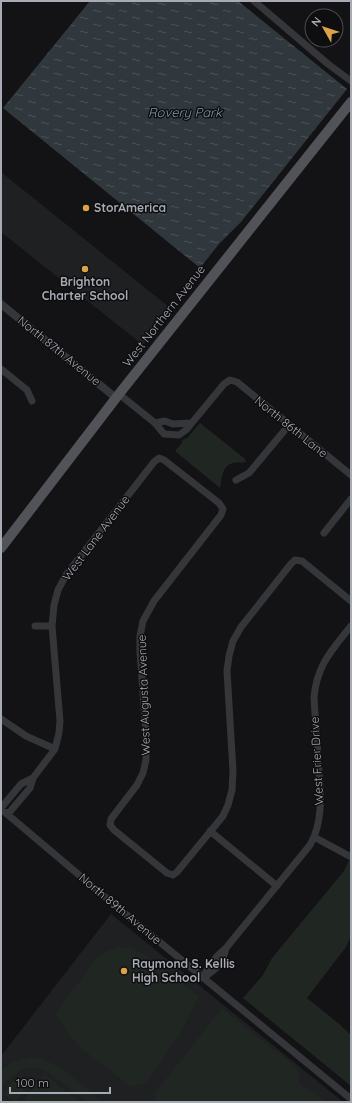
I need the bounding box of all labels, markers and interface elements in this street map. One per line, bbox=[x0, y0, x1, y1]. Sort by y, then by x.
north arrow bbox=[304, 8, 344, 48]
text: N bbox=[308, 14, 324, 29]
water label: Rovery Park bbox=[148, 104, 223, 120]
place label: StorAmerica bbox=[94, 200, 166, 215]
marker: StorAmerica bbox=[81, 203, 91, 213]
street label: West Northern Avenue bbox=[119, 262, 208, 370]
marker: Brighton Charter School bbox=[80, 264, 90, 274]
place label: Brighton Charter School bbox=[42, 274, 128, 303]
street label: North 87th Avenue bbox=[15, 313, 104, 389]
street label: North 86th Lane bbox=[252, 393, 331, 461]
street label: West Lane Avenue bbox=[59, 492, 133, 583]
street label: West Augusta Avenue bbox=[134, 634, 153, 756]
street label: West Frier Drive bbox=[307, 716, 326, 806]
street label: North 89th Avenue bbox=[76, 870, 165, 948]
place label: Raymond S. Kellis High School bbox=[132, 956, 235, 985]
marker: Raymond S. Kellis High School bbox=[119, 966, 129, 976]
scale bar bbox=[10, 1069, 110, 1095]
text: 100 m bbox=[16, 1075, 49, 1090]

